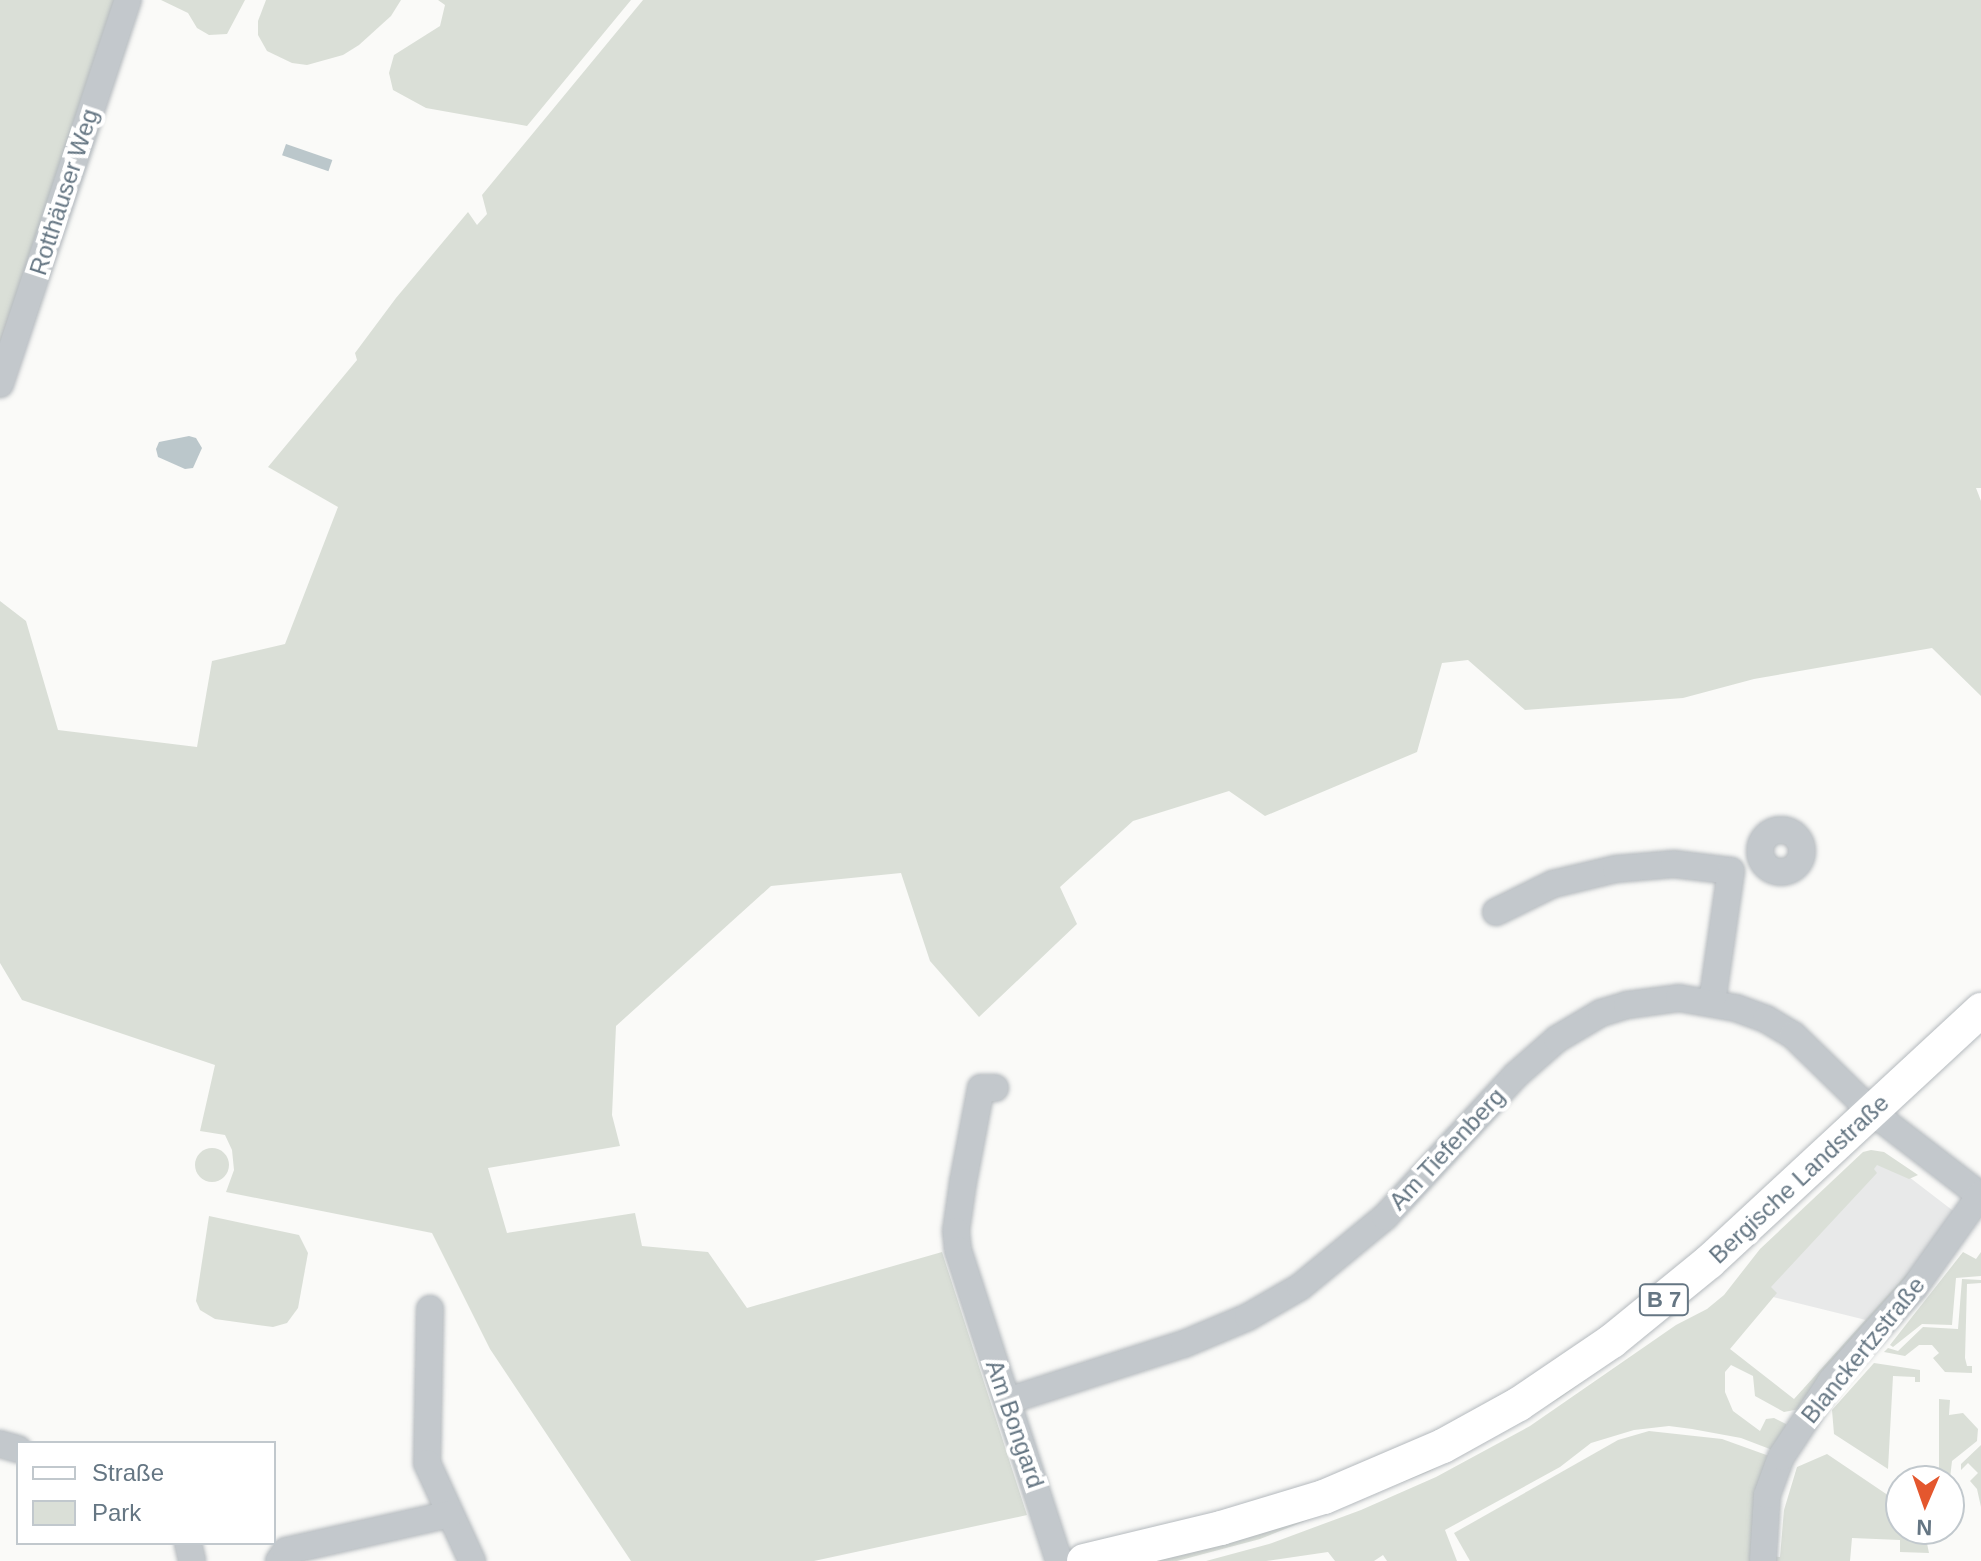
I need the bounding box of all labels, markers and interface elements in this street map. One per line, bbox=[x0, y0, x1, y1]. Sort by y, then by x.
street label: Rotthäuser Weg bbox=[24, 105, 104, 279]
street label: Am Tiefenberg bbox=[1383, 1082, 1511, 1216]
street label: Bergische Landstraße bbox=[1703, 1088, 1895, 1270]
street label: Blanckertzstraße bbox=[1795, 1271, 1931, 1429]
road number: B 7 bbox=[1638, 1282, 1690, 1318]
street label: Am Bongard bbox=[980, 1356, 1050, 1492]
legend bbox=[16, 1441, 276, 1545]
text: Straße bbox=[92, 1459, 164, 1486]
north arrow bbox=[1885, 1465, 1965, 1545]
text: Park bbox=[92, 1499, 141, 1526]
text: N bbox=[1916, 1515, 1933, 1540]

